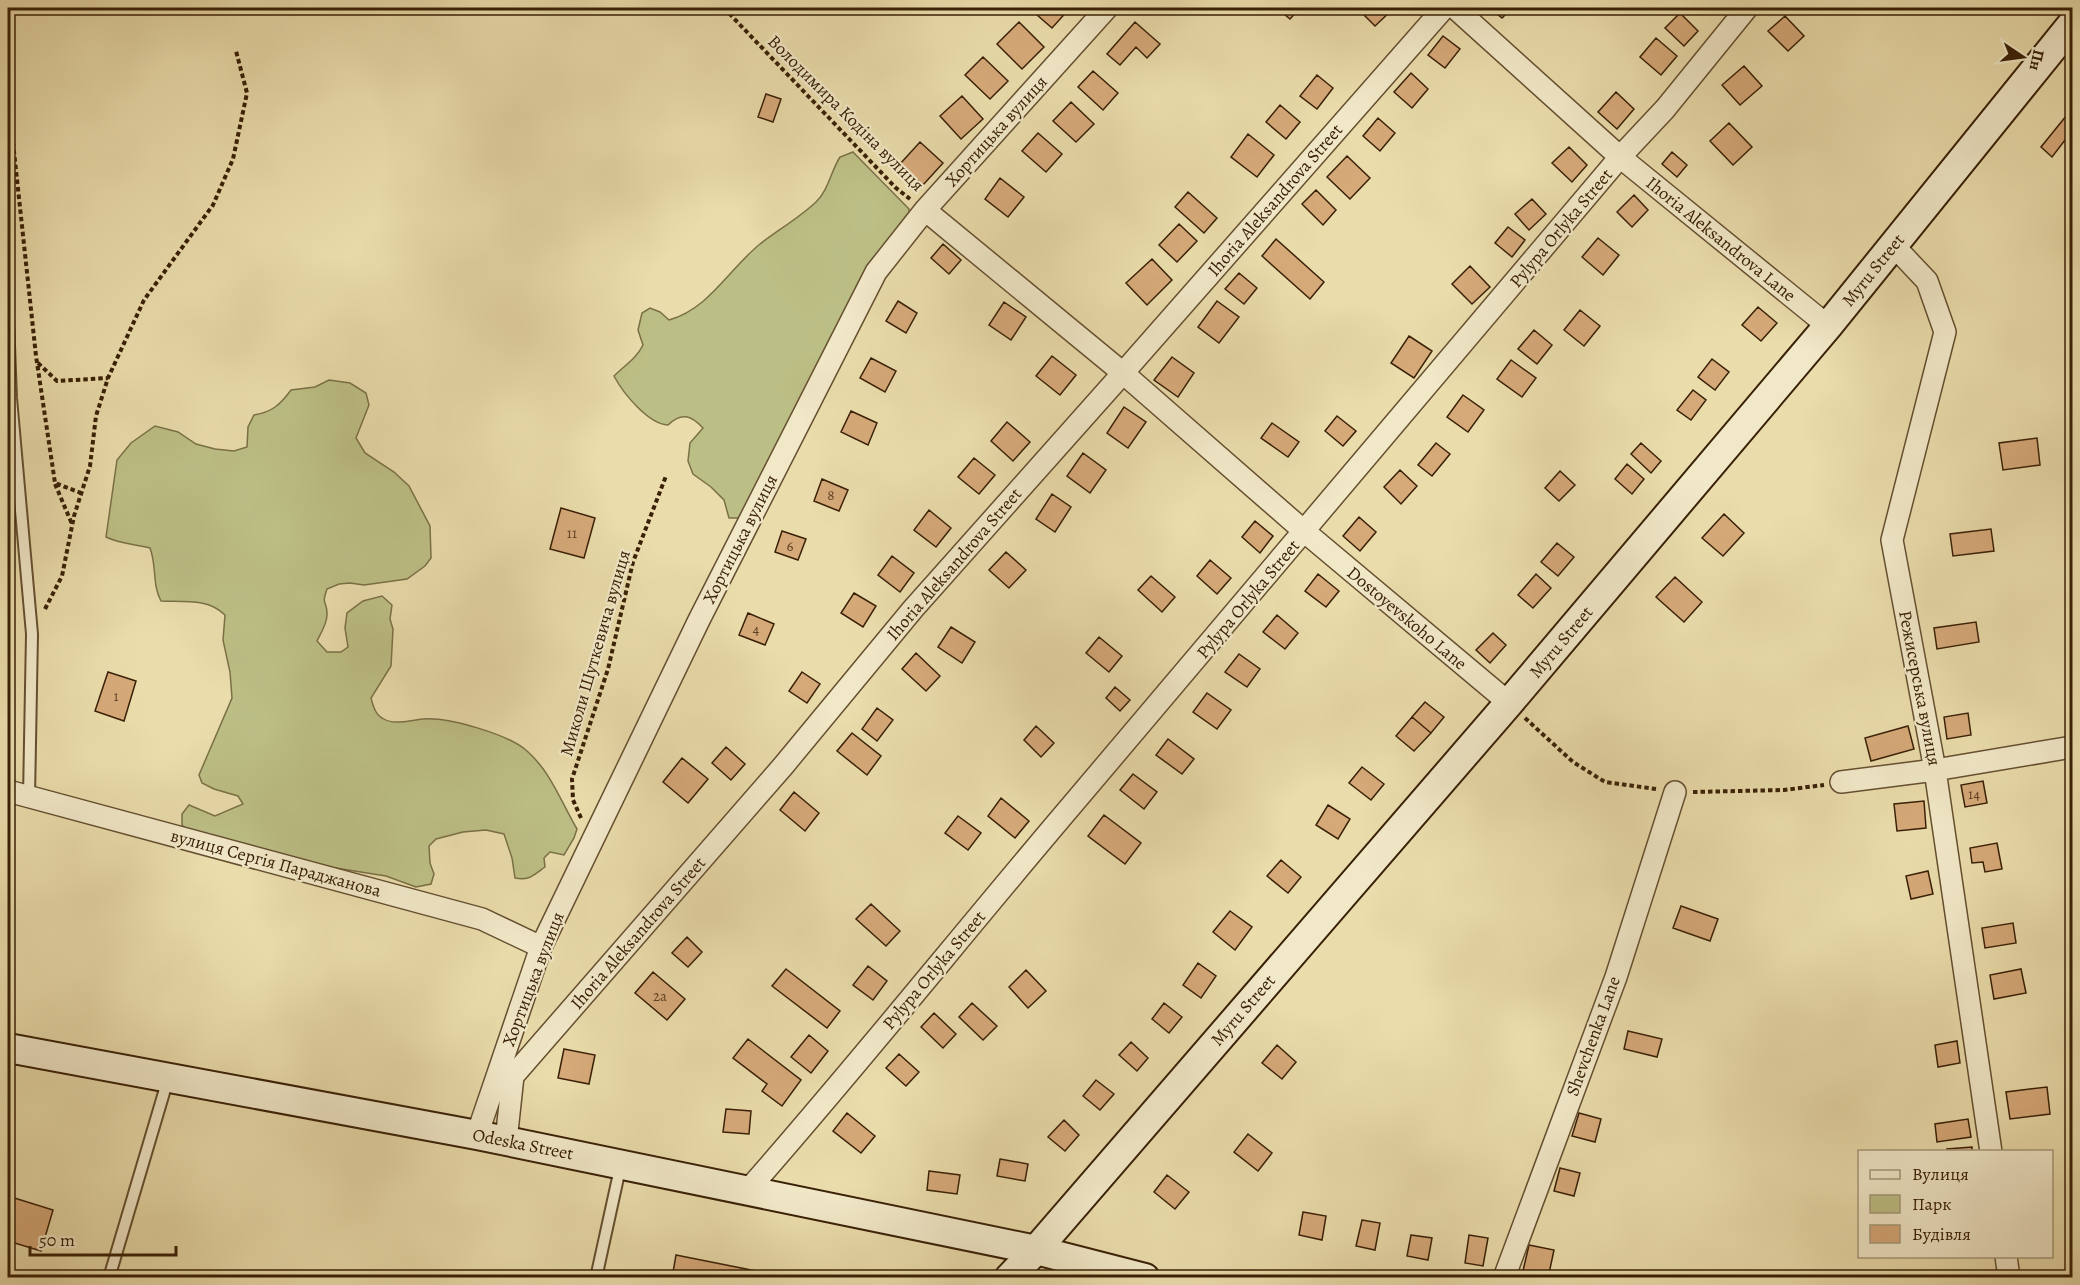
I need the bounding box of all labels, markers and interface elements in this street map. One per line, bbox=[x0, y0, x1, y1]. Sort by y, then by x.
north arrow bbox=[1993, 27, 2053, 87]
street label: Володимира Кодіна вулиця bbox=[762, 29, 930, 197]
text: Пн bbox=[2024, 47, 2050, 73]
street label: Хортицька вулиця bbox=[940, 70, 1052, 192]
street label: Ihoria Aleksandrova Street bbox=[1202, 118, 1348, 281]
street label: Pylypa Orlyka Street bbox=[1504, 163, 1618, 293]
street label: Ihoria Aleksandrova Lane bbox=[1641, 171, 1801, 307]
street label: Myru Street bbox=[1836, 228, 1910, 312]
street label: Хортицька вулиця bbox=[697, 470, 783, 608]
street label: Ihoria Aleksandrova Street bbox=[881, 482, 1027, 645]
house number: 8 bbox=[827, 485, 835, 505]
house number: 11 bbox=[567, 523, 577, 543]
street label: Pylypa Orlyka Street bbox=[1191, 534, 1305, 664]
house number: 6 bbox=[787, 536, 794, 556]
street label: Миколи Шуткевича вулиця bbox=[554, 547, 636, 759]
street label: Dostoyevskoho Lane bbox=[1342, 561, 1472, 675]
street label: Myru Street bbox=[1524, 601, 1598, 683]
street label: Режисерська вулиця bbox=[1893, 608, 1947, 768]
house number: 4 bbox=[753, 619, 760, 639]
house number: 1 bbox=[113, 686, 119, 706]
house number: 14 bbox=[1968, 784, 1980, 804]
street label: вулиця Сергія Параджанова bbox=[168, 823, 385, 903]
street label: Ihoria Aleksandrova Street bbox=[565, 851, 711, 1014]
street label: Pylypa Orlyka Street bbox=[877, 905, 991, 1035]
street label: Хортицька вулиця bbox=[496, 908, 570, 1050]
street label: Myru Street bbox=[1205, 969, 1281, 1051]
street label: Shevchenka Lane bbox=[1560, 973, 1626, 1099]
house number: 2а bbox=[653, 986, 667, 1006]
street label: Odeska Street bbox=[471, 1122, 576, 1166]
legend bbox=[1858, 1150, 2053, 1258]
text: Вулиця bbox=[1912, 1162, 1969, 1186]
text: Парк bbox=[1912, 1192, 1952, 1216]
scale bar bbox=[30, 1219, 176, 1257]
text: Будівля bbox=[1912, 1222, 1971, 1246]
text: 50 m bbox=[39, 1228, 75, 1252]

